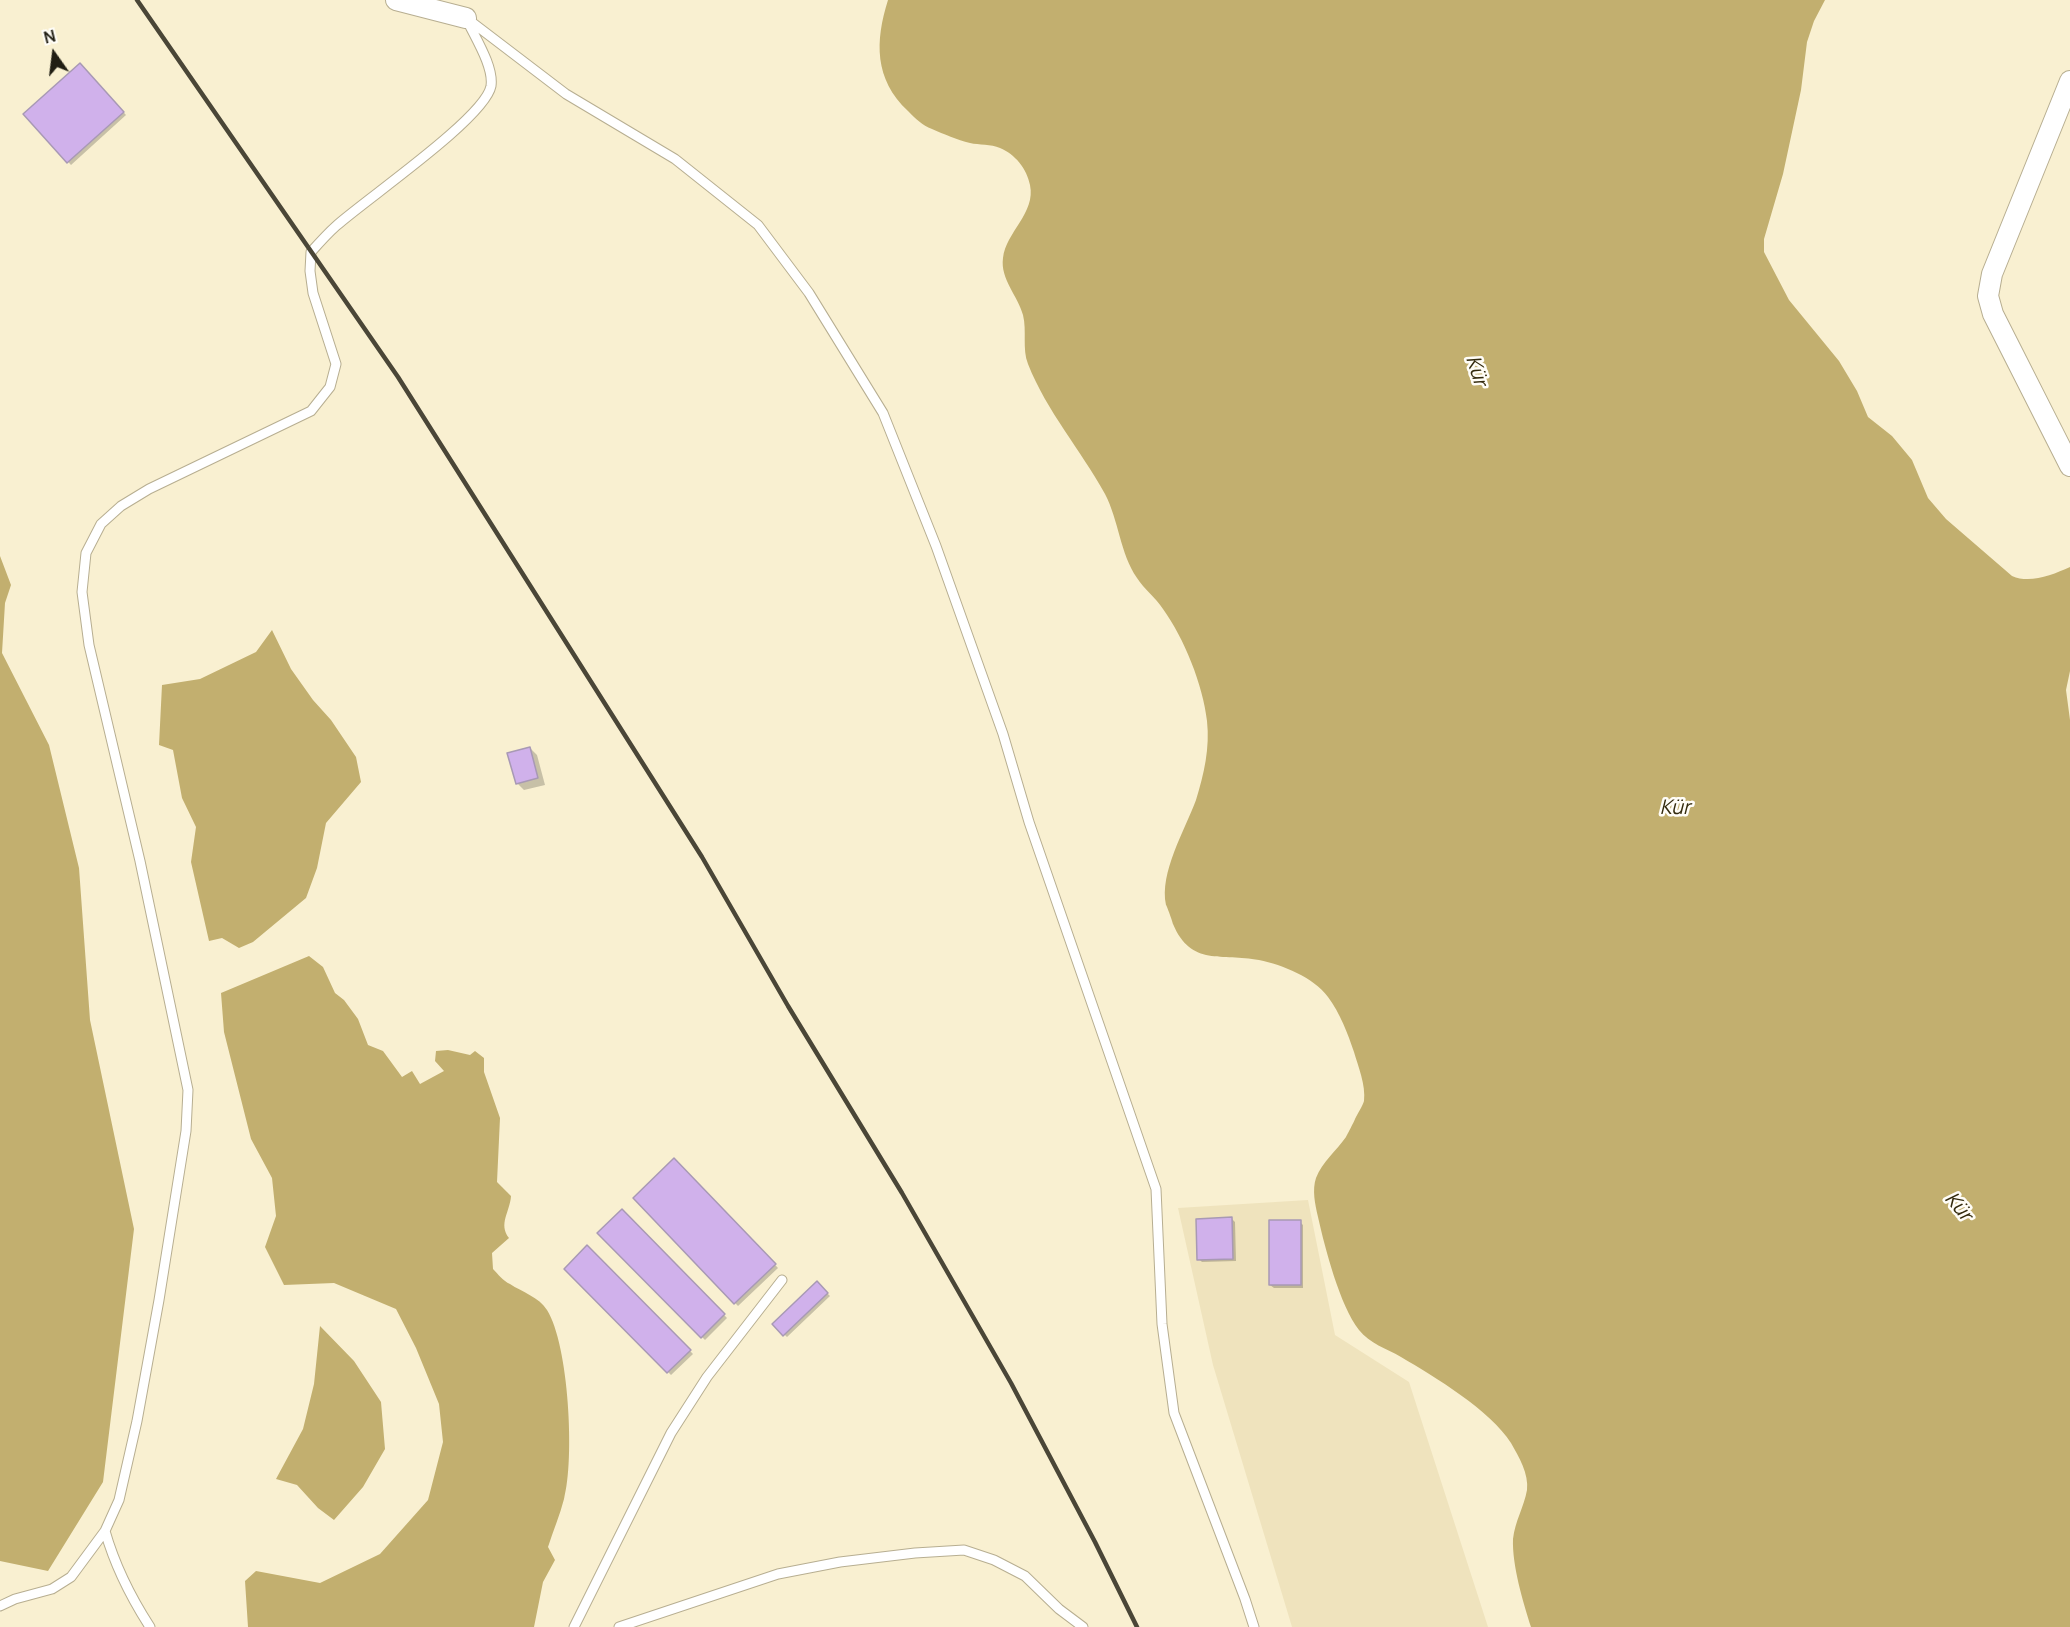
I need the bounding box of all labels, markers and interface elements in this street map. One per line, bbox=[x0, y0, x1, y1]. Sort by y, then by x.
north arrow bbox=[24, 24, 84, 84]
text: N bbox=[41, 24, 58, 49]
water label: Kür bbox=[1460, 353, 1492, 389]
water label: Kür bbox=[1660, 796, 1690, 820]
water label: Kür bbox=[1939, 1188, 1977, 1226]

